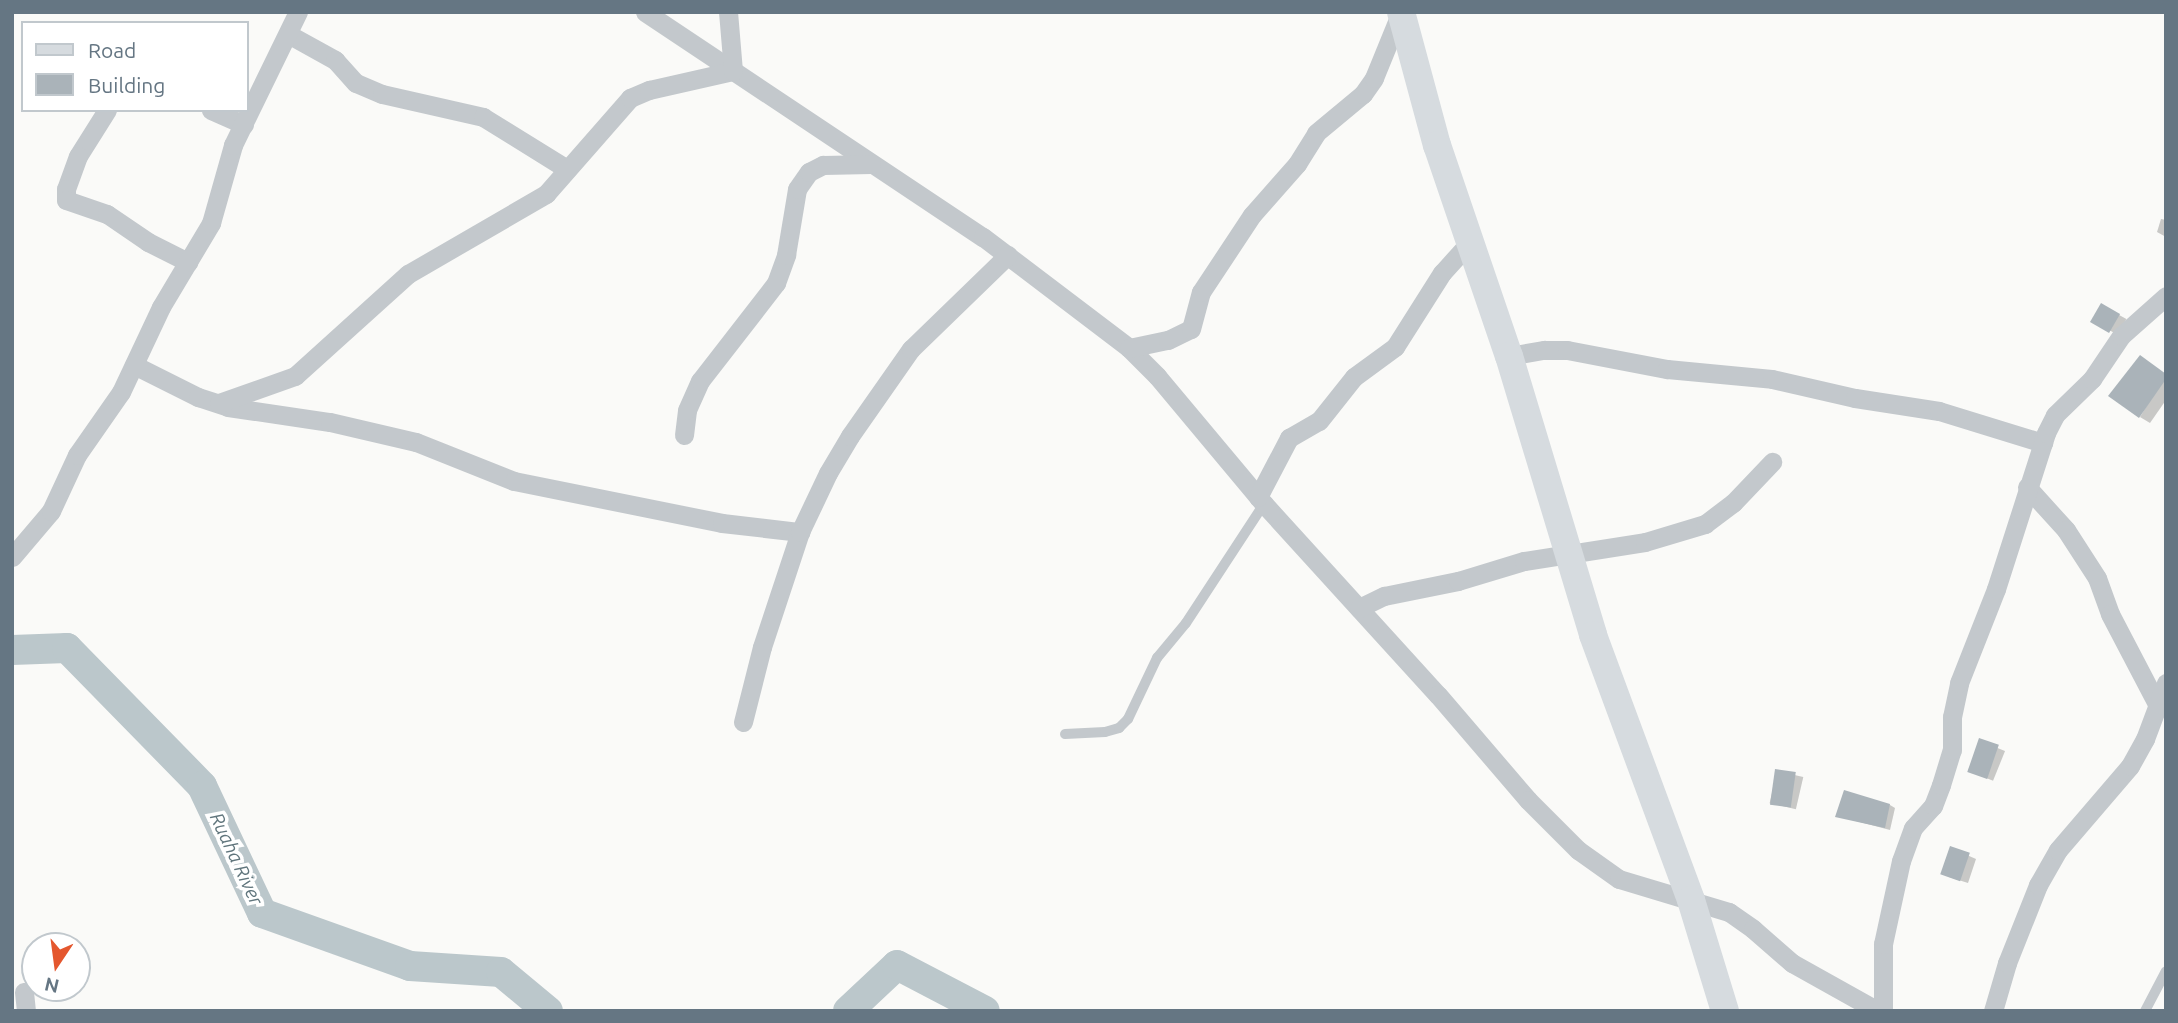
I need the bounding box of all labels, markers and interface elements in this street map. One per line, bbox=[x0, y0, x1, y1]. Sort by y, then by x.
legend bbox=[21, 21, 248, 112]
text: Road bbox=[88, 38, 136, 62]
text: Building bbox=[88, 73, 165, 97]
water label: Ruaha River bbox=[205, 809, 267, 909]
north arrow bbox=[21, 932, 91, 1002]
text: N bbox=[42, 973, 61, 998]

